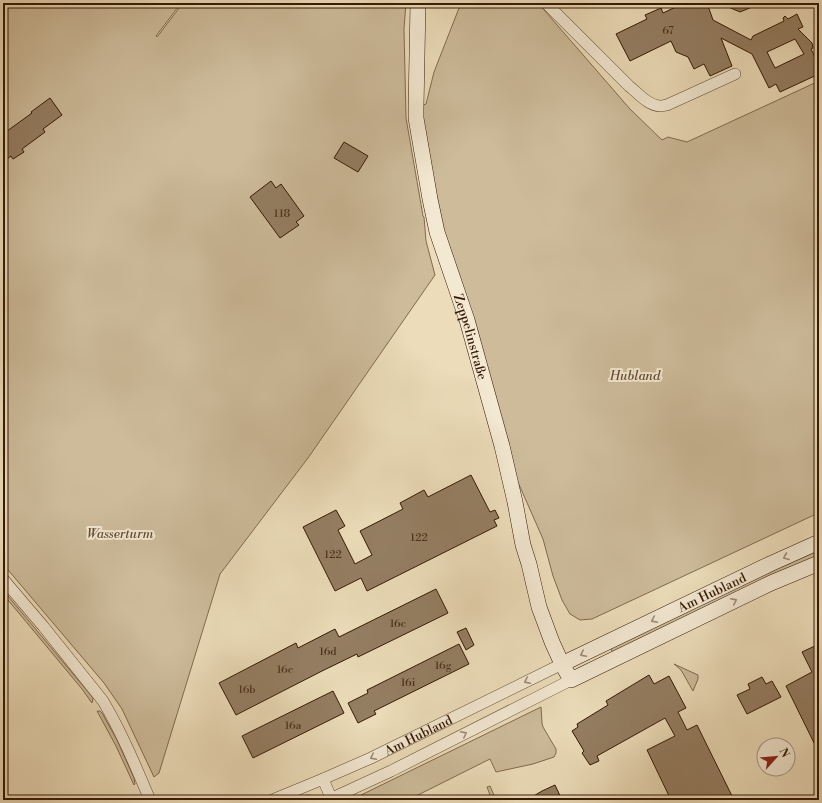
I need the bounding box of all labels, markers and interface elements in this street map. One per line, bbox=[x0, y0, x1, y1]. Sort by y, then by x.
house number: 67 bbox=[662, 24, 674, 38]
house number: 118 bbox=[274, 207, 290, 221]
street label: Zeppelinstraße bbox=[450, 292, 490, 382]
park label: Hubland bbox=[609, 368, 661, 384]
park label: Wasserturm bbox=[87, 526, 154, 542]
house number: 122 bbox=[410, 531, 428, 545]
house number: 122 bbox=[324, 548, 342, 562]
one-way arrow bbox=[782, 552, 790, 560]
street label: Am Hubland bbox=[674, 570, 749, 617]
one-way arrow bbox=[730, 598, 737, 606]
one-way arrow bbox=[651, 615, 659, 622]
house number: 16e bbox=[390, 617, 407, 631]
house number: 16d bbox=[319, 645, 337, 659]
one-way arrow bbox=[580, 649, 587, 657]
house number: 16g bbox=[435, 659, 452, 673]
house number: 16c bbox=[277, 663, 294, 677]
house number: 16i bbox=[401, 676, 416, 690]
one-way arrow bbox=[524, 676, 531, 684]
house number: 16b bbox=[238, 683, 256, 697]
street label: Am Hubland bbox=[381, 712, 456, 760]
house number: 16a bbox=[285, 719, 302, 733]
one-way arrow bbox=[460, 732, 467, 739]
north arrow bbox=[756, 737, 796, 777]
text: N bbox=[776, 746, 792, 760]
one-way arrow bbox=[369, 752, 377, 760]

